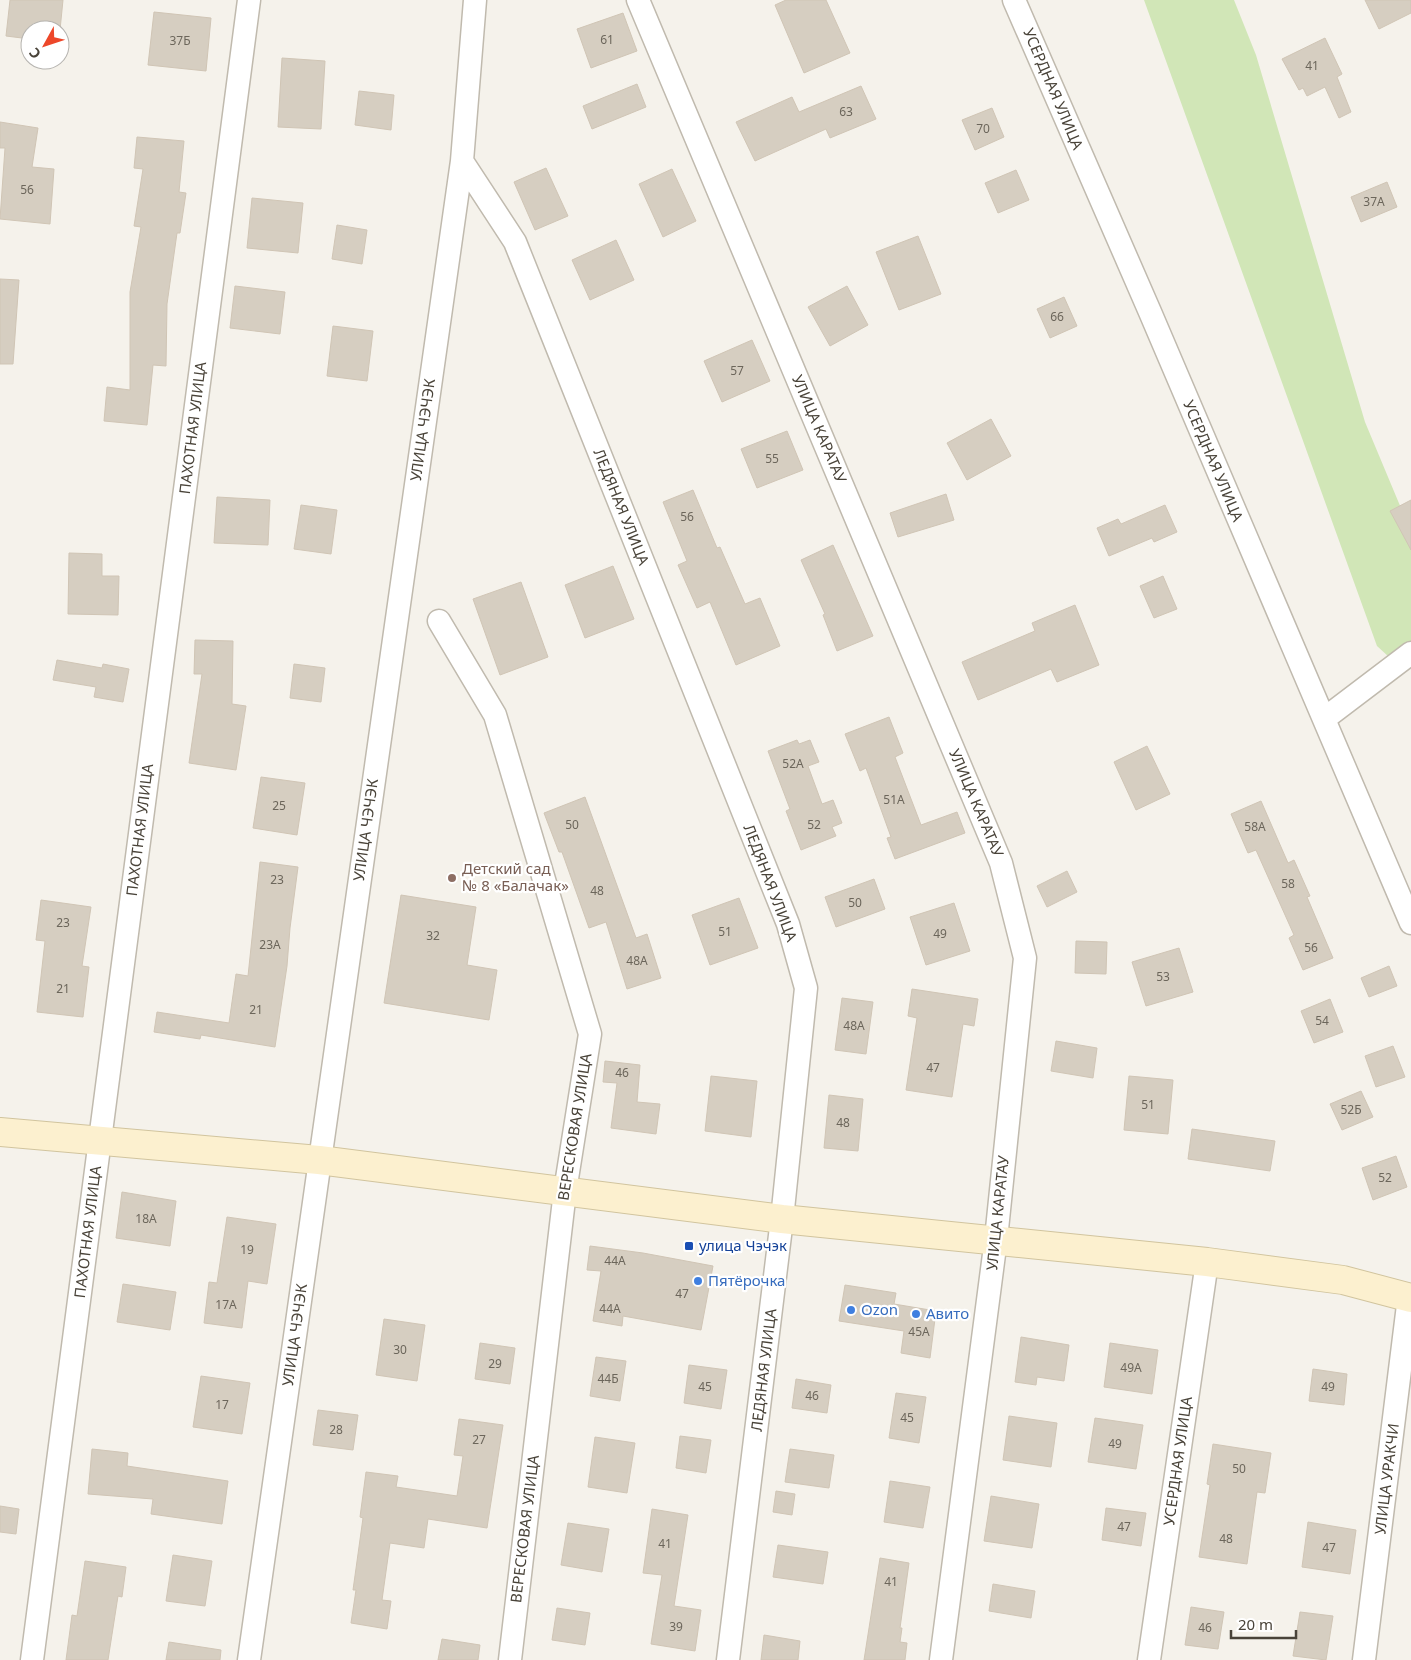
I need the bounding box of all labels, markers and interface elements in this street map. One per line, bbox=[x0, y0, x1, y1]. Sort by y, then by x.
north arrow bbox=[20, 20, 70, 70]
street label: УСЕРДНАЯ УЛИЦА bbox=[1019, 25, 1089, 153]
house number: 61 bbox=[600, 31, 614, 48]
house number: 37Б bbox=[169, 32, 191, 49]
text: С bbox=[24, 44, 45, 63]
house number: 41 bbox=[1305, 57, 1319, 74]
house number: 63 bbox=[839, 103, 853, 120]
house number: 70 bbox=[976, 120, 990, 137]
house number: 56 bbox=[20, 181, 34, 198]
house number: 37А bbox=[1363, 193, 1385, 210]
house number: 66 bbox=[1050, 308, 1064, 325]
street label: ПАХОТНАЯ УЛИЦА bbox=[174, 360, 210, 495]
house number: 57 bbox=[730, 362, 744, 379]
street label: УЛИЦА КАРАТАУ bbox=[788, 371, 852, 486]
street label: УЛИЦА ЧЭЧЭК bbox=[405, 377, 439, 482]
street label: УСЕРДНАЯ УЛИЦА bbox=[1179, 397, 1249, 525]
street label: ЛЕДЯНАЯ УЛИЦА bbox=[589, 445, 655, 568]
house number: 55 bbox=[765, 450, 779, 467]
house number: 56 bbox=[680, 508, 694, 525]
street label: УЛИЦА КАРАТАУ bbox=[945, 745, 1009, 860]
house number: 52А bbox=[782, 755, 804, 772]
street label: ПАХОТНАЯ УЛИЦА bbox=[121, 762, 157, 897]
street label: УЛИЦА ЧЭЧЭК bbox=[348, 777, 382, 882]
house number: 51А bbox=[883, 791, 905, 808]
house number: 25 bbox=[272, 797, 286, 814]
house number: 50 bbox=[565, 816, 579, 833]
house number: 52 bbox=[807, 816, 821, 833]
house number: 58А bbox=[1244, 818, 1266, 835]
street label: ЛЕДЯНАЯ УЛИЦА bbox=[739, 821, 803, 944]
place label: Детский сад № 8 «Балачак» bbox=[462, 858, 569, 895]
house number: 23 bbox=[270, 871, 284, 888]
marker: Детский сад № 8 «Балачак» bbox=[446, 872, 458, 884]
house number: 58 bbox=[1281, 875, 1295, 892]
house number: 48 bbox=[590, 882, 604, 899]
house number: 50 bbox=[848, 894, 862, 911]
house number: 23 bbox=[56, 914, 70, 931]
house number: 51 bbox=[718, 923, 732, 940]
house number: 49 bbox=[933, 925, 947, 942]
house number: 32 bbox=[426, 927, 440, 944]
house number: 23А bbox=[259, 936, 281, 953]
house number: 56 bbox=[1304, 939, 1318, 956]
house number: 48А bbox=[626, 952, 648, 969]
house number: 53 bbox=[1156, 968, 1170, 985]
house number: 21 bbox=[56, 980, 70, 997]
house number: 21 bbox=[249, 1001, 263, 1018]
house number: 54 bbox=[1315, 1012, 1329, 1029]
house number: 48А bbox=[843, 1017, 865, 1034]
street label: ВЕРЕСКОВАЯ УЛИЦА bbox=[552, 1051, 596, 1202]
house number: 47 bbox=[926, 1059, 940, 1076]
house number: 46 bbox=[615, 1064, 629, 1081]
house number: 51 bbox=[1141, 1096, 1155, 1113]
house number: 52Б bbox=[1340, 1101, 1362, 1118]
house number: 48 bbox=[836, 1114, 850, 1131]
street label: УЛИЦА КАРАТАУ bbox=[981, 1154, 1013, 1271]
street label: ПАХОТНАЯ УЛИЦА bbox=[69, 1164, 105, 1299]
house number: 52 bbox=[1378, 1169, 1392, 1186]
house number: 18А bbox=[135, 1210, 157, 1227]
place label: улица Чэчэк bbox=[699, 1235, 787, 1255]
marker: улица Чэчэк bbox=[683, 1240, 695, 1252]
house number: 19 bbox=[240, 1241, 254, 1258]
house number: 44А bbox=[604, 1252, 626, 1269]
place label: Пятёрочка bbox=[708, 1270, 785, 1290]
marker: Пятёрочка bbox=[692, 1275, 704, 1287]
street label: УЛИЦА ЧЭЧЭК bbox=[277, 1282, 311, 1387]
house number: 47 bbox=[675, 1285, 689, 1302]
house number: 17А bbox=[215, 1296, 237, 1313]
place label: Ozon bbox=[861, 1299, 898, 1319]
house number: 44А bbox=[599, 1300, 621, 1317]
place label: Авито bbox=[926, 1303, 969, 1323]
marker: Ozon bbox=[845, 1304, 857, 1316]
street label: ЛЕДЯНАЯ УЛИЦА bbox=[746, 1307, 781, 1433]
marker: Авито bbox=[910, 1308, 922, 1320]
house number: 45А bbox=[908, 1323, 930, 1340]
house number: 30 bbox=[393, 1341, 407, 1358]
house number: 29 bbox=[488, 1355, 502, 1372]
house number: 49А bbox=[1120, 1359, 1142, 1376]
house number: 44Б bbox=[597, 1370, 619, 1387]
house number: 45 bbox=[698, 1378, 712, 1395]
house number: 49 bbox=[1321, 1378, 1335, 1395]
house number: 46 bbox=[805, 1387, 819, 1404]
street label: УСЕРДНАЯ УЛИЦА bbox=[1158, 1395, 1196, 1527]
house number: 17 bbox=[215, 1396, 229, 1413]
house number: 45 bbox=[900, 1409, 914, 1426]
house number: 28 bbox=[329, 1421, 343, 1438]
street label: УЛИЦА УРАКЧИ bbox=[1369, 1422, 1403, 1536]
house number: 27 bbox=[472, 1431, 486, 1448]
house number: 49 bbox=[1108, 1435, 1122, 1452]
street label: ВЕРЕСКОВАЯ УЛИЦА bbox=[505, 1453, 543, 1604]
house number: 50 bbox=[1232, 1460, 1246, 1477]
house number: 47 bbox=[1117, 1518, 1131, 1535]
house number: 48 bbox=[1219, 1530, 1233, 1547]
house number: 41 bbox=[658, 1535, 672, 1552]
house number: 47 bbox=[1322, 1539, 1336, 1556]
house number: 41 bbox=[884, 1573, 898, 1590]
scale bar bbox=[1231, 1608, 1296, 1640]
text: 20 m bbox=[1238, 1614, 1273, 1634]
house number: 39 bbox=[669, 1618, 683, 1635]
house number: 46 bbox=[1198, 1619, 1212, 1636]

